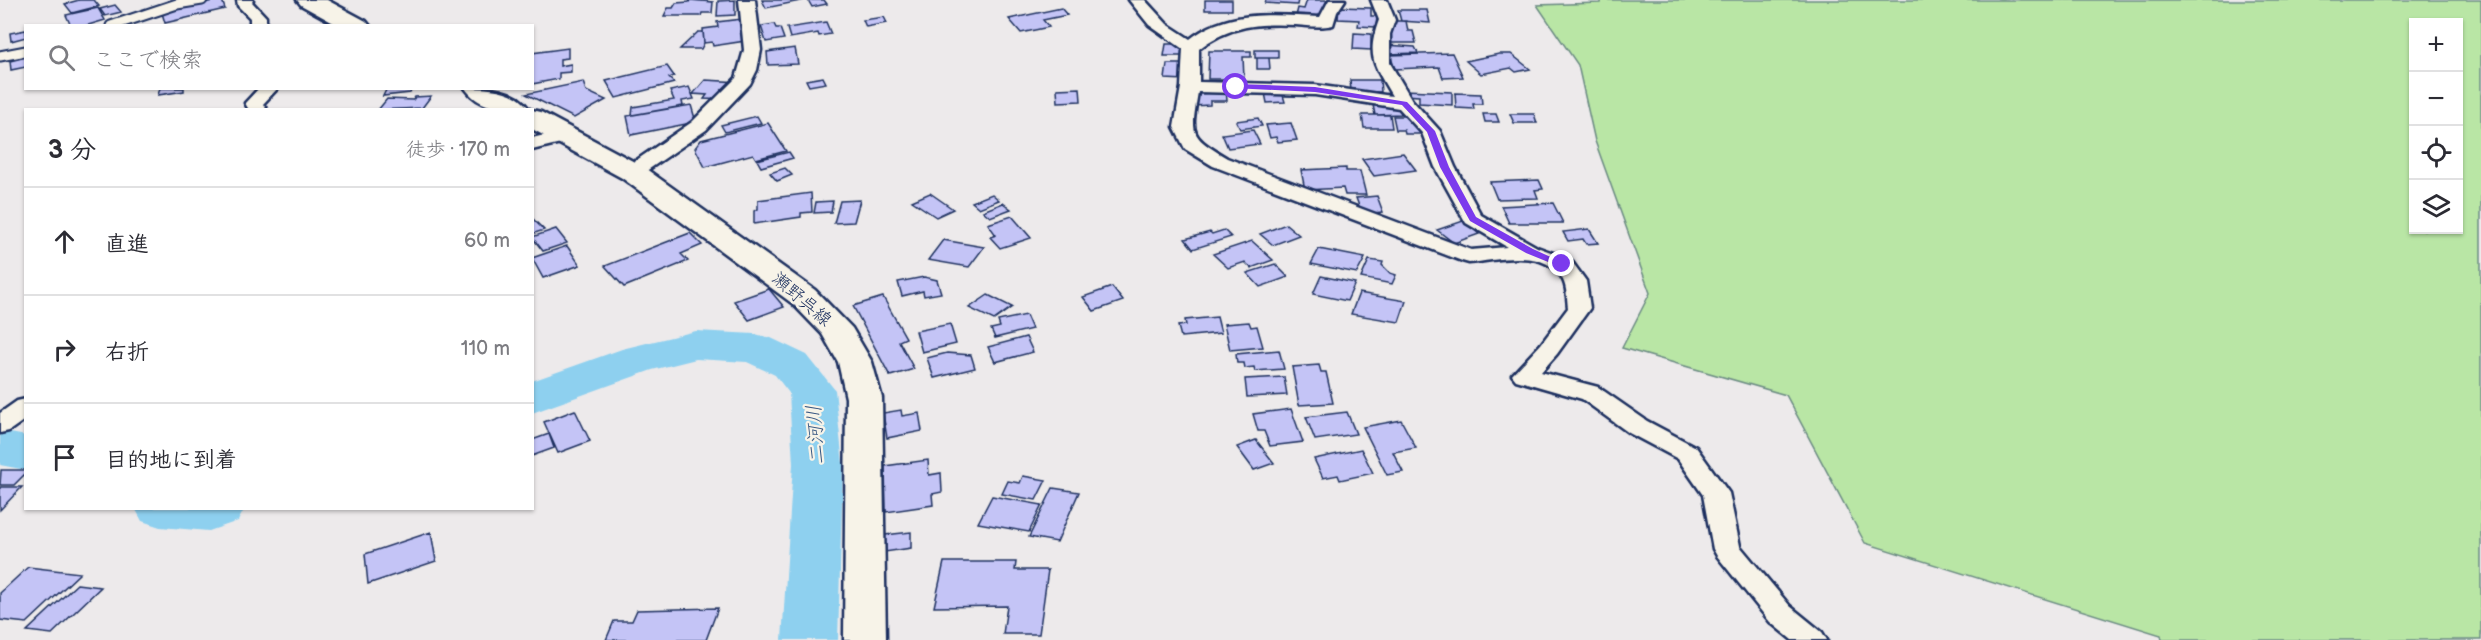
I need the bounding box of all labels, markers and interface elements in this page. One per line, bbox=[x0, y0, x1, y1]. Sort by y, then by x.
map controls bbox=[2409, 18, 2463, 234]
button: + bbox=[2409, 18, 2463, 72]
search box bbox=[24, 24, 534, 90]
icon: search bbox=[45, 41, 78, 74]
text: ここで検索 bbox=[93, 47, 203, 74]
button: − bbox=[2409, 72, 2463, 126]
route start bbox=[1222, 73, 1248, 99]
button: locate bbox=[2409, 126, 2463, 180]
text: 3 分 bbox=[48, 135, 96, 166]
text: 徒歩 · 170 m bbox=[406, 138, 510, 162]
button: layers bbox=[2409, 180, 2463, 234]
icon: ahead bbox=[48, 225, 81, 258]
text: 60 m bbox=[464, 229, 510, 253]
text: 直進 bbox=[105, 231, 149, 258]
route end bbox=[1548, 250, 1574, 276]
street label: 瀬野呉線 bbox=[768, 268, 836, 331]
icon: right bbox=[48, 333, 81, 366]
text: 110 m bbox=[461, 337, 510, 361]
text: 右折 bbox=[105, 339, 149, 366]
water label: 二河川 bbox=[802, 404, 830, 466]
icon: arrive bbox=[48, 441, 81, 474]
text: 目的地に到着 bbox=[105, 447, 237, 474]

